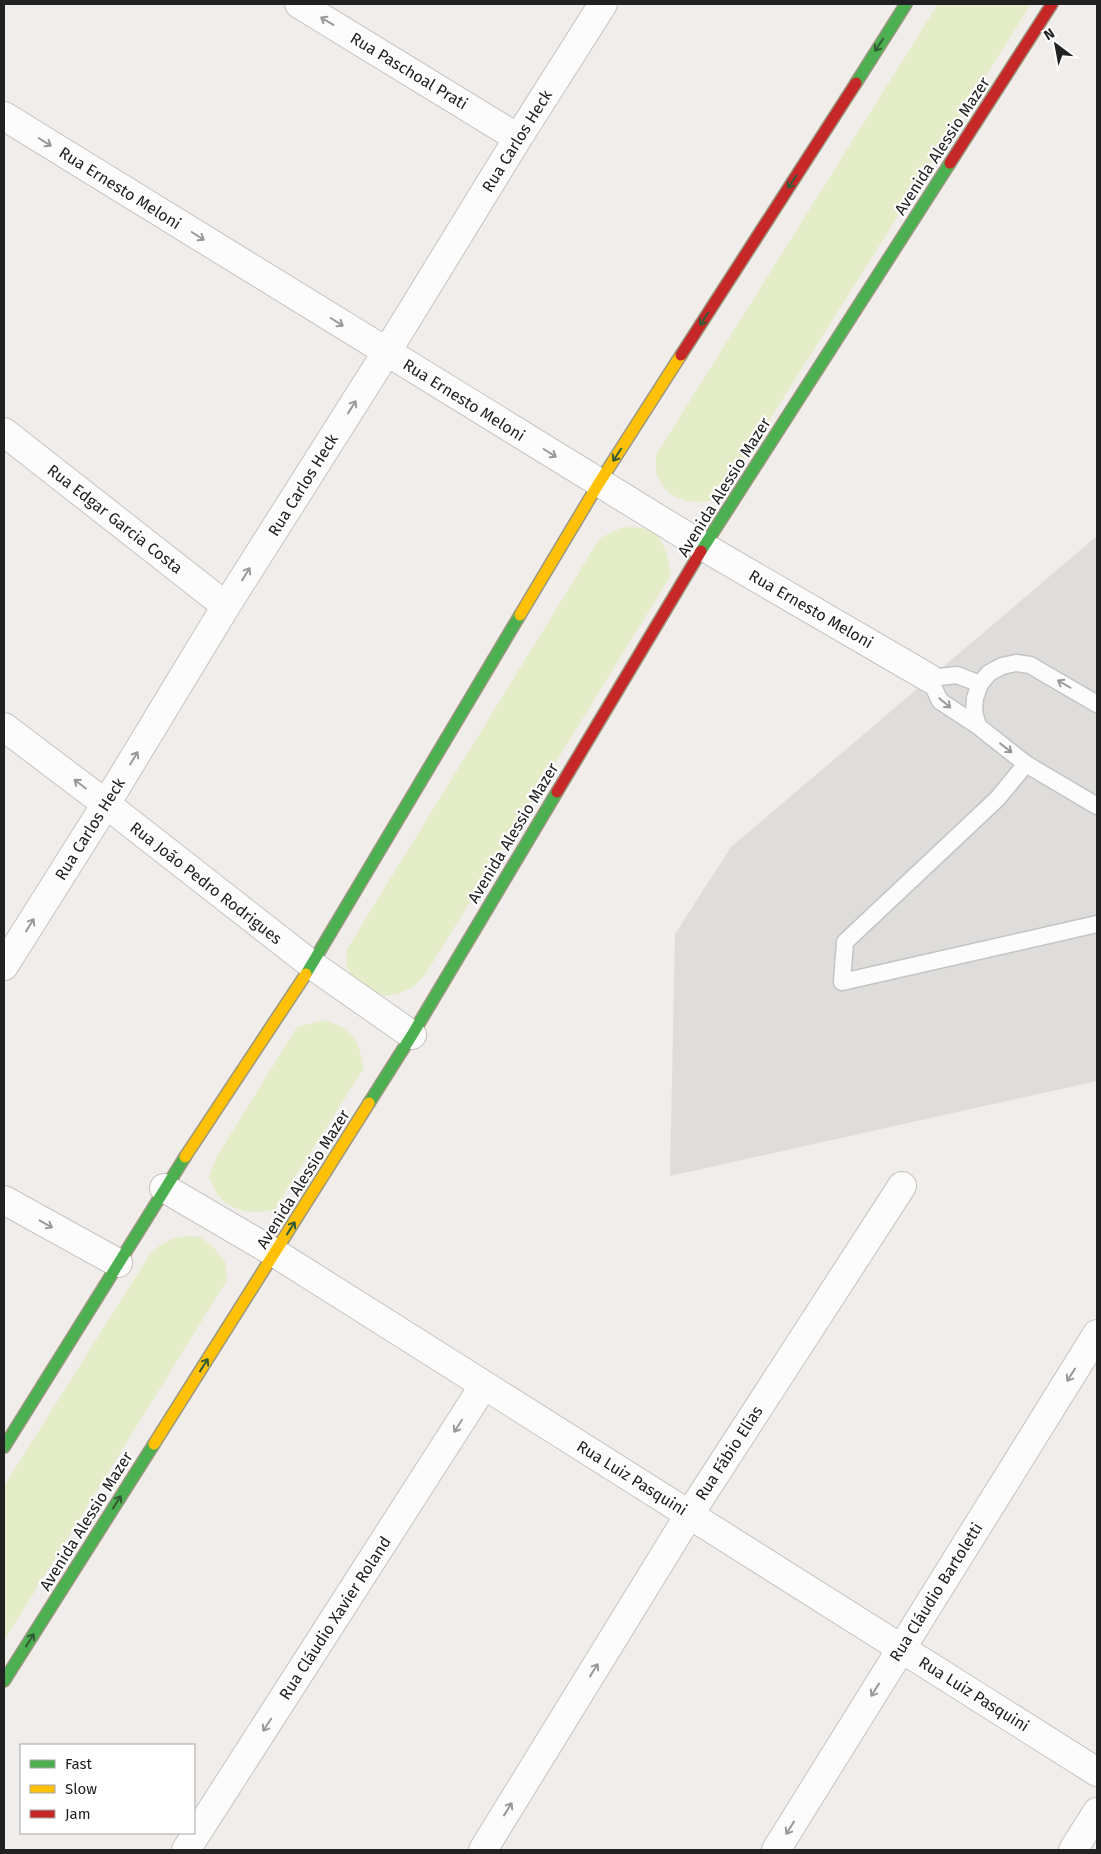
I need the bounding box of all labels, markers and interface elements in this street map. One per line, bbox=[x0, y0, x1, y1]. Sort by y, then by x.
one-way arrow bbox=[321, 15, 335, 25]
north arrow bbox=[1031, 20, 1081, 70]
text: N bbox=[1041, 25, 1058, 44]
street label: Rua Paschoal Prati bbox=[347, 28, 471, 114]
one-way arrow bbox=[874, 37, 884, 51]
street label: Avenida Alessio Mazer bbox=[890, 73, 994, 218]
street label: Rua Carlos Heck bbox=[478, 86, 556, 196]
one-way arrow bbox=[38, 137, 52, 147]
street label: Rua Ernesto Meloni bbox=[56, 143, 184, 233]
one-way arrow bbox=[786, 174, 796, 188]
one-way arrow bbox=[191, 232, 205, 242]
one-way arrow bbox=[699, 311, 709, 325]
one-way arrow bbox=[329, 317, 343, 327]
street label: Rua Ernesto Meloni bbox=[400, 355, 528, 445]
one-way arrow bbox=[347, 401, 357, 415]
street label: Avenida Alessio Mazer bbox=[673, 413, 775, 560]
street label: Rua Carlos Heck bbox=[264, 430, 342, 540]
one-way arrow bbox=[542, 448, 556, 458]
one-way arrow bbox=[611, 448, 621, 462]
street label: Rua Edgar Garcia Costa bbox=[44, 460, 186, 578]
street label: Rua Ernesto Meloni bbox=[746, 566, 876, 652]
one-way arrow bbox=[241, 567, 252, 581]
one-way arrow bbox=[1057, 679, 1071, 689]
one-way arrow bbox=[938, 698, 952, 708]
one-way arrow bbox=[999, 742, 1012, 753]
one-way arrow bbox=[130, 751, 140, 765]
street label: Avenida Alessio Mazer bbox=[464, 759, 563, 907]
street label: Rua Carlos Heck bbox=[51, 774, 129, 884]
one-way arrow bbox=[74, 779, 87, 790]
street label: Rua João Pedro Rodrigues bbox=[126, 818, 286, 948]
one-way arrow bbox=[25, 919, 35, 933]
street label: Avenida Alessio Mazer bbox=[252, 1105, 354, 1252]
one-way arrow bbox=[39, 1219, 54, 1229]
one-way arrow bbox=[286, 1221, 297, 1235]
one-way arrow bbox=[200, 1359, 210, 1373]
one-way arrow bbox=[1066, 1368, 1076, 1382]
street label: Rua Fábio Elias bbox=[691, 1402, 767, 1504]
one-way arrow bbox=[453, 1418, 463, 1432]
street label: Rua Luiz Pasquini bbox=[573, 1436, 691, 1520]
street label: Avenida Alessio Mazer bbox=[35, 1447, 137, 1594]
one-way arrow bbox=[112, 1496, 122, 1510]
street label: Rua Cláudio Bartoletti bbox=[886, 1519, 986, 1665]
street label: Rua Cláudio Xavier Roland bbox=[275, 1533, 395, 1703]
one-way arrow bbox=[25, 1633, 35, 1647]
street label: Rua Luiz Pasquini bbox=[915, 1652, 1033, 1736]
one-way arrow bbox=[589, 1664, 599, 1678]
one-way arrow bbox=[870, 1682, 880, 1696]
one-way arrow bbox=[261, 1717, 271, 1731]
legend bbox=[20, 1744, 195, 1834]
text: Fast bbox=[65, 1755, 92, 1773]
text: Slow bbox=[65, 1780, 97, 1798]
one-way arrow bbox=[504, 1802, 514, 1816]
text: Jam bbox=[65, 1805, 91, 1823]
one-way arrow bbox=[784, 1820, 794, 1834]

